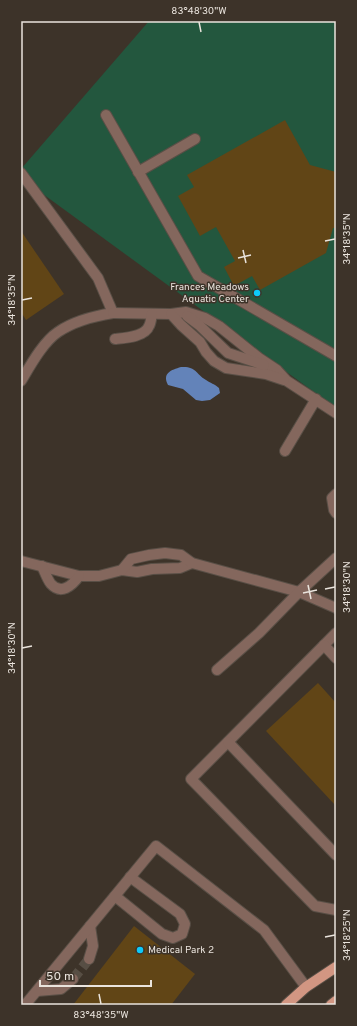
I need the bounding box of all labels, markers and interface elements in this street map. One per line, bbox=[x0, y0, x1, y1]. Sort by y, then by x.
text: 83°48'30"W bbox=[171, 5, 227, 18]
text: 34°18'35"N bbox=[341, 213, 354, 265]
text: 34°18'35"N bbox=[6, 274, 19, 326]
place label: Frances Meadows Aquatic Center bbox=[170, 281, 249, 306]
marker: Frances Meadows Aquatic Center bbox=[252, 288, 262, 298]
text: 34°18'30"N bbox=[341, 561, 354, 613]
text: 34°18'30"N bbox=[6, 622, 19, 674]
text: 34°18'25"N bbox=[341, 909, 354, 961]
place label: Medical Park 2 bbox=[148, 944, 214, 957]
marker: Medical Park 2 bbox=[135, 945, 145, 955]
scale bar bbox=[40, 962, 151, 988]
text: 50 m bbox=[46, 969, 74, 985]
text: 83°48'35"W bbox=[73, 1009, 129, 1022]

